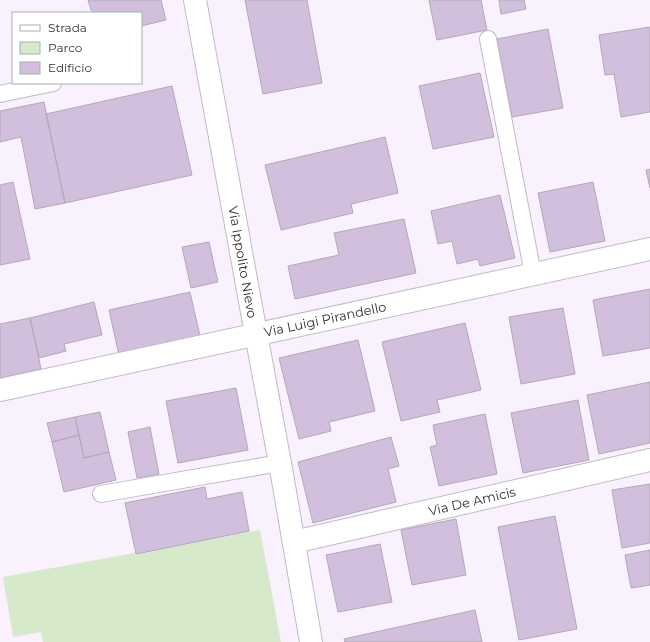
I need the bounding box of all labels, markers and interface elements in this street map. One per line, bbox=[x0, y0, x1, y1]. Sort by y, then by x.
legend bbox=[12, 12, 142, 84]
text: Strada bbox=[48, 20, 87, 35]
text: Parco bbox=[48, 40, 82, 55]
text: Edificio bbox=[48, 60, 92, 75]
street label: Via Ippolito Nievo bbox=[225, 205, 261, 319]
street label: Via Luigi Pirandello bbox=[262, 298, 388, 340]
street label: Via De Amicis bbox=[427, 483, 517, 519]

